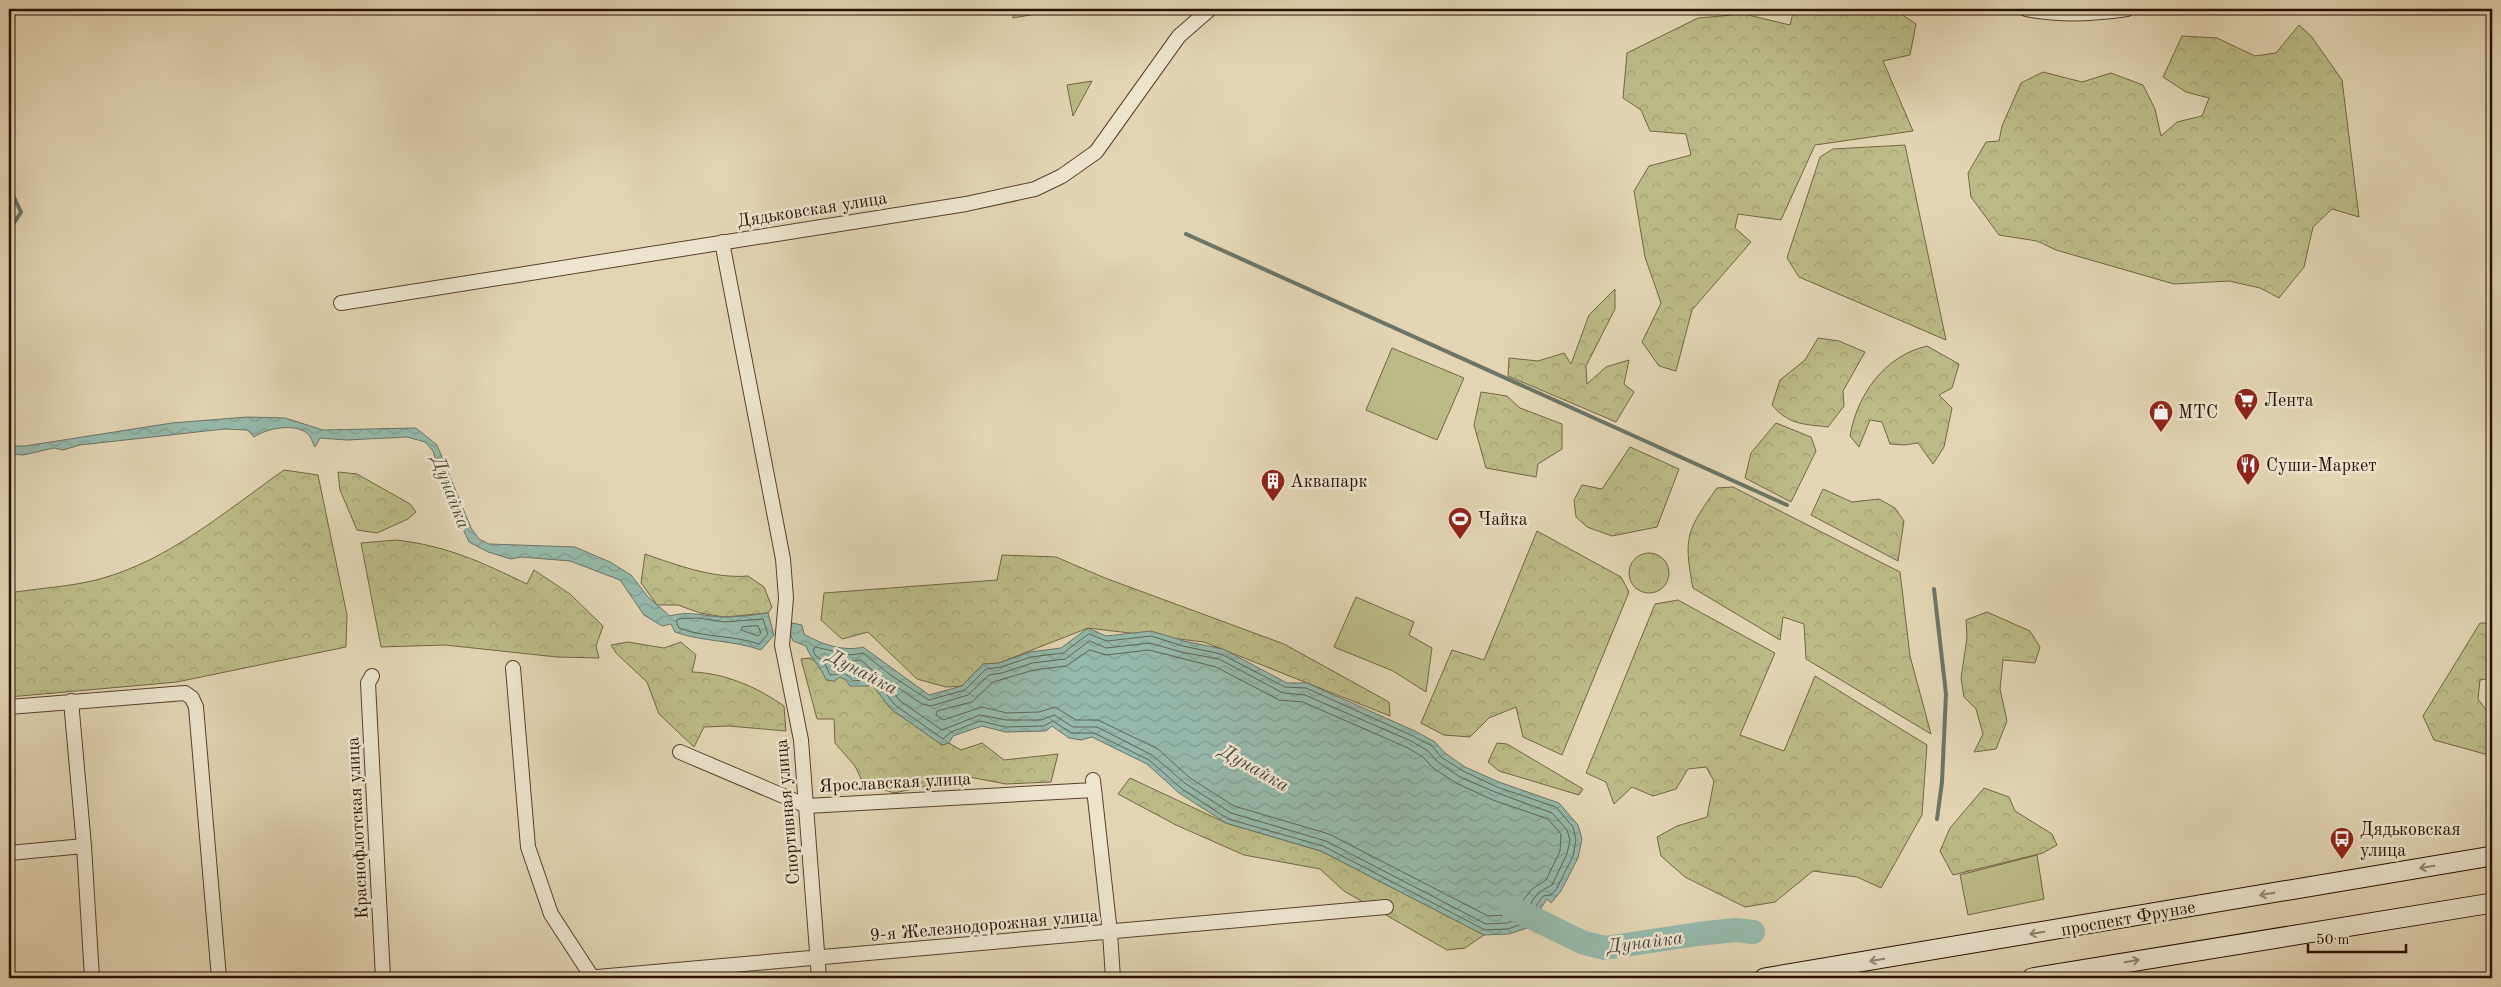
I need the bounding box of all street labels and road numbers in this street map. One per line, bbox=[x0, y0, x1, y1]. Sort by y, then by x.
street label: Дядьковская улица bbox=[736, 189, 889, 231]
street label: Краснофлотская улица bbox=[344, 736, 373, 920]
street label: Спортивная улица bbox=[773, 738, 803, 886]
street label: Ярославская улица bbox=[818, 770, 972, 796]
street label: проспект Фрунзе bbox=[2060, 898, 2197, 940]
street label: 9-я Железнодорожная улица bbox=[869, 907, 1099, 945]

